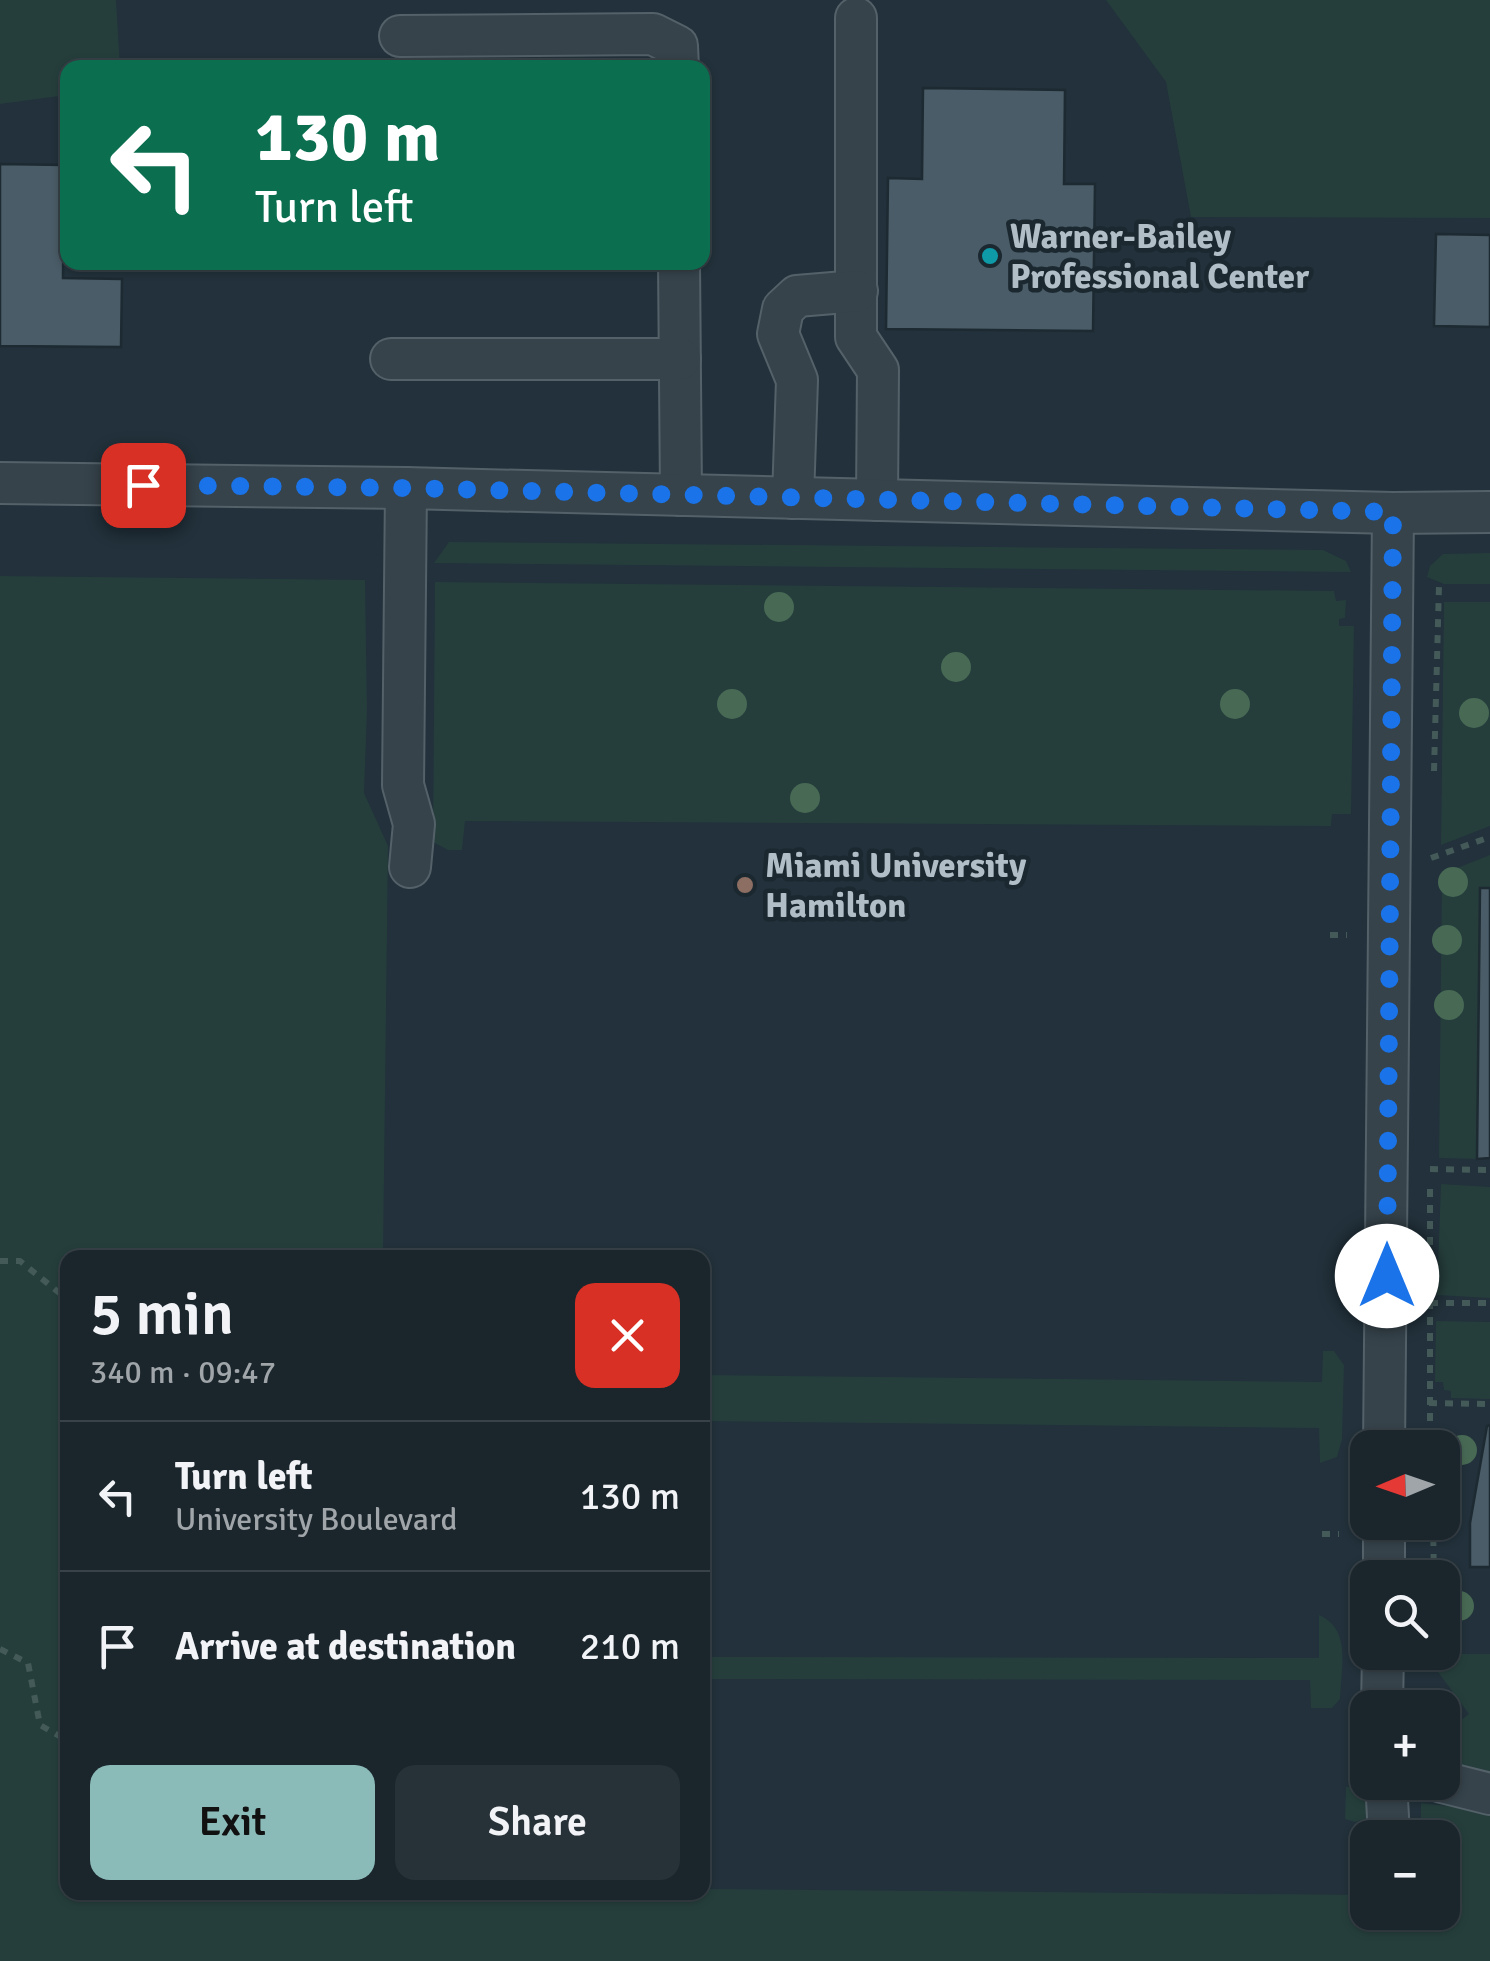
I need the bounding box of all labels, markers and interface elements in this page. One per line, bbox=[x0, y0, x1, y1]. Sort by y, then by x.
text: 130 m bbox=[255, 94, 440, 180]
icon: left bbox=[90, 100, 220, 230]
text: Turn left bbox=[255, 180, 414, 235]
place label: Warner-Bailey Professional Center bbox=[1010, 215, 1309, 298]
marker: Warner-Bailey Professional Center bbox=[979, 245, 1001, 267]
pin bbox=[101, 443, 186, 528]
icon: arrive bbox=[116, 458, 171, 513]
place label: Miami University Hamilton bbox=[765, 844, 1027, 927]
marker: Miami University Hamilton bbox=[734, 874, 756, 896]
position arrow bbox=[1335, 1224, 1439, 1328]
text: 5 min bbox=[90, 1278, 234, 1352]
button: close bbox=[575, 1283, 680, 1388]
text: 340 m · 09:47 bbox=[90, 1353, 276, 1392]
north arrow bbox=[1350, 1430, 1460, 1540]
map controls bbox=[1350, 1430, 1460, 1930]
text: Turn left bbox=[175, 1453, 313, 1500]
icon: left bbox=[90, 1469, 145, 1524]
text: 130 m bbox=[580, 1473, 680, 1520]
text: University Boulevard bbox=[175, 1500, 457, 1539]
button: search bbox=[1350, 1560, 1460, 1670]
icon: arrive bbox=[90, 1619, 145, 1674]
text: Arrive at destination bbox=[175, 1623, 516, 1670]
text: 210 m bbox=[580, 1623, 680, 1670]
button: + bbox=[1350, 1690, 1460, 1800]
button: Exit bbox=[90, 1765, 375, 1880]
button: Share bbox=[395, 1765, 680, 1880]
button: − bbox=[1350, 1820, 1460, 1930]

